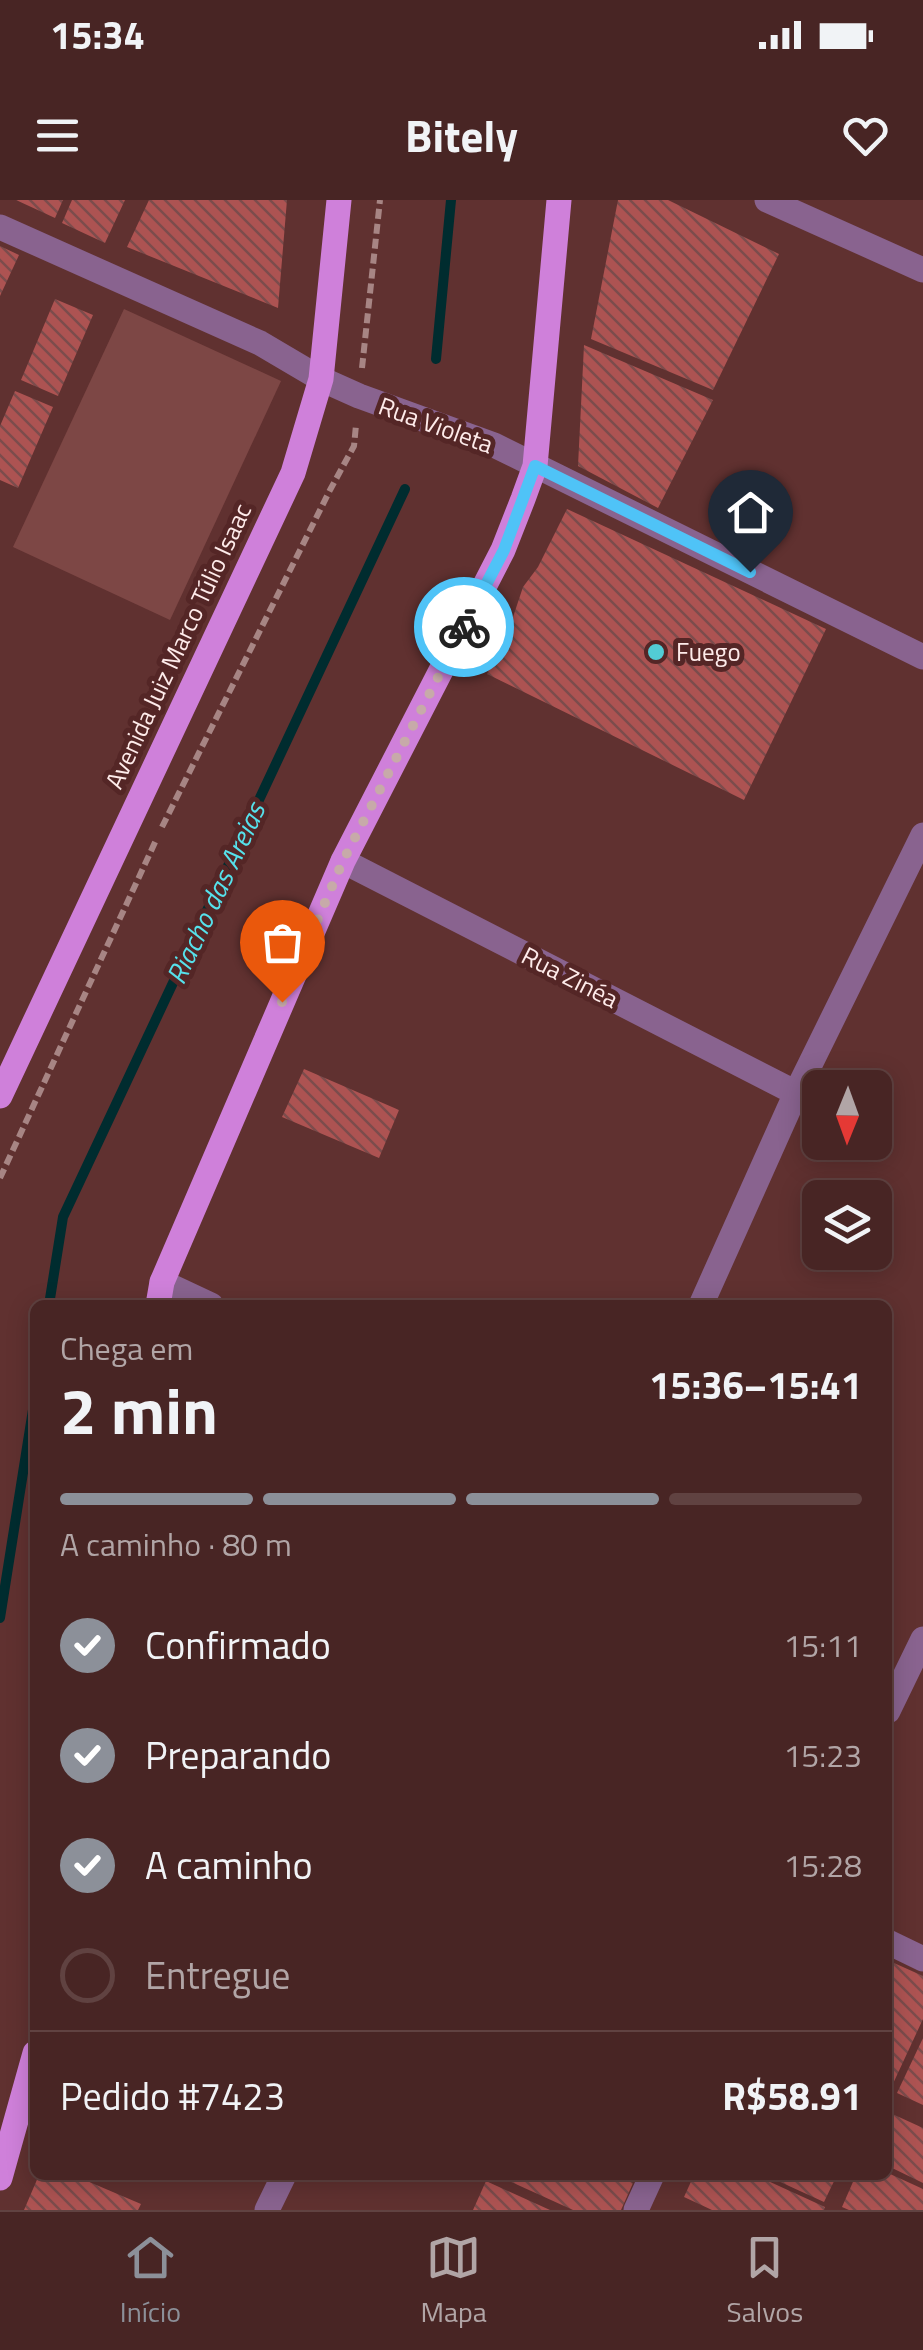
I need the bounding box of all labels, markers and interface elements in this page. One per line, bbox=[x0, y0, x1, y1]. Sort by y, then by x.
text: 15:34 bbox=[50, 6, 145, 64]
text: Bitely bbox=[405, 101, 518, 169]
icon: menu bbox=[30, 108, 85, 163]
icon: heart bbox=[838, 108, 893, 163]
street label: Rua Violeta bbox=[373, 387, 499, 463]
pin bbox=[708, 470, 793, 573]
icon: home bbox=[723, 485, 778, 540]
street label: Avenida Juiz Marco Túlio Isaac bbox=[95, 497, 261, 795]
courier bbox=[414, 577, 514, 677]
icon: bike bbox=[437, 600, 492, 655]
place label: Fuego bbox=[676, 633, 741, 671]
marker: Fuego bbox=[645, 641, 667, 663]
water label: Riacho das Areias bbox=[154, 793, 277, 991]
pin bbox=[240, 900, 325, 1003]
icon: bag bbox=[255, 915, 310, 970]
street label: Rua Zinéa bbox=[515, 936, 625, 1018]
north arrow bbox=[802, 1070, 892, 1160]
map controls bbox=[802, 1070, 892, 1270]
button: layers bbox=[802, 1180, 892, 1270]
text: Chega em bbox=[60, 1324, 193, 1372]
text: 15:36–15:41 bbox=[649, 1356, 862, 1414]
text: 2 min bbox=[60, 1360, 218, 1459]
text: A caminho · 80 m bbox=[60, 1520, 292, 1568]
text: Confirmado bbox=[145, 1616, 331, 1674]
icon: check bbox=[60, 1618, 115, 1673]
text: 15:11 bbox=[783, 1621, 862, 1669]
text: Preparando bbox=[145, 1726, 331, 1784]
icon: check bbox=[60, 1728, 115, 1783]
text: 15:23 bbox=[783, 1731, 862, 1779]
text: A caminho bbox=[145, 1836, 313, 1894]
icon: check bbox=[60, 1838, 115, 1893]
text: 15:28 bbox=[783, 1841, 862, 1889]
text: Entregue bbox=[145, 1946, 291, 2004]
text: Pedido #7423 bbox=[60, 2067, 285, 2125]
text: R$58.91 bbox=[722, 2067, 862, 2125]
tab: Início bbox=[120, 2230, 181, 2333]
tab: Mapa bbox=[421, 2230, 487, 2333]
tab: Salvos bbox=[726, 2230, 803, 2333]

